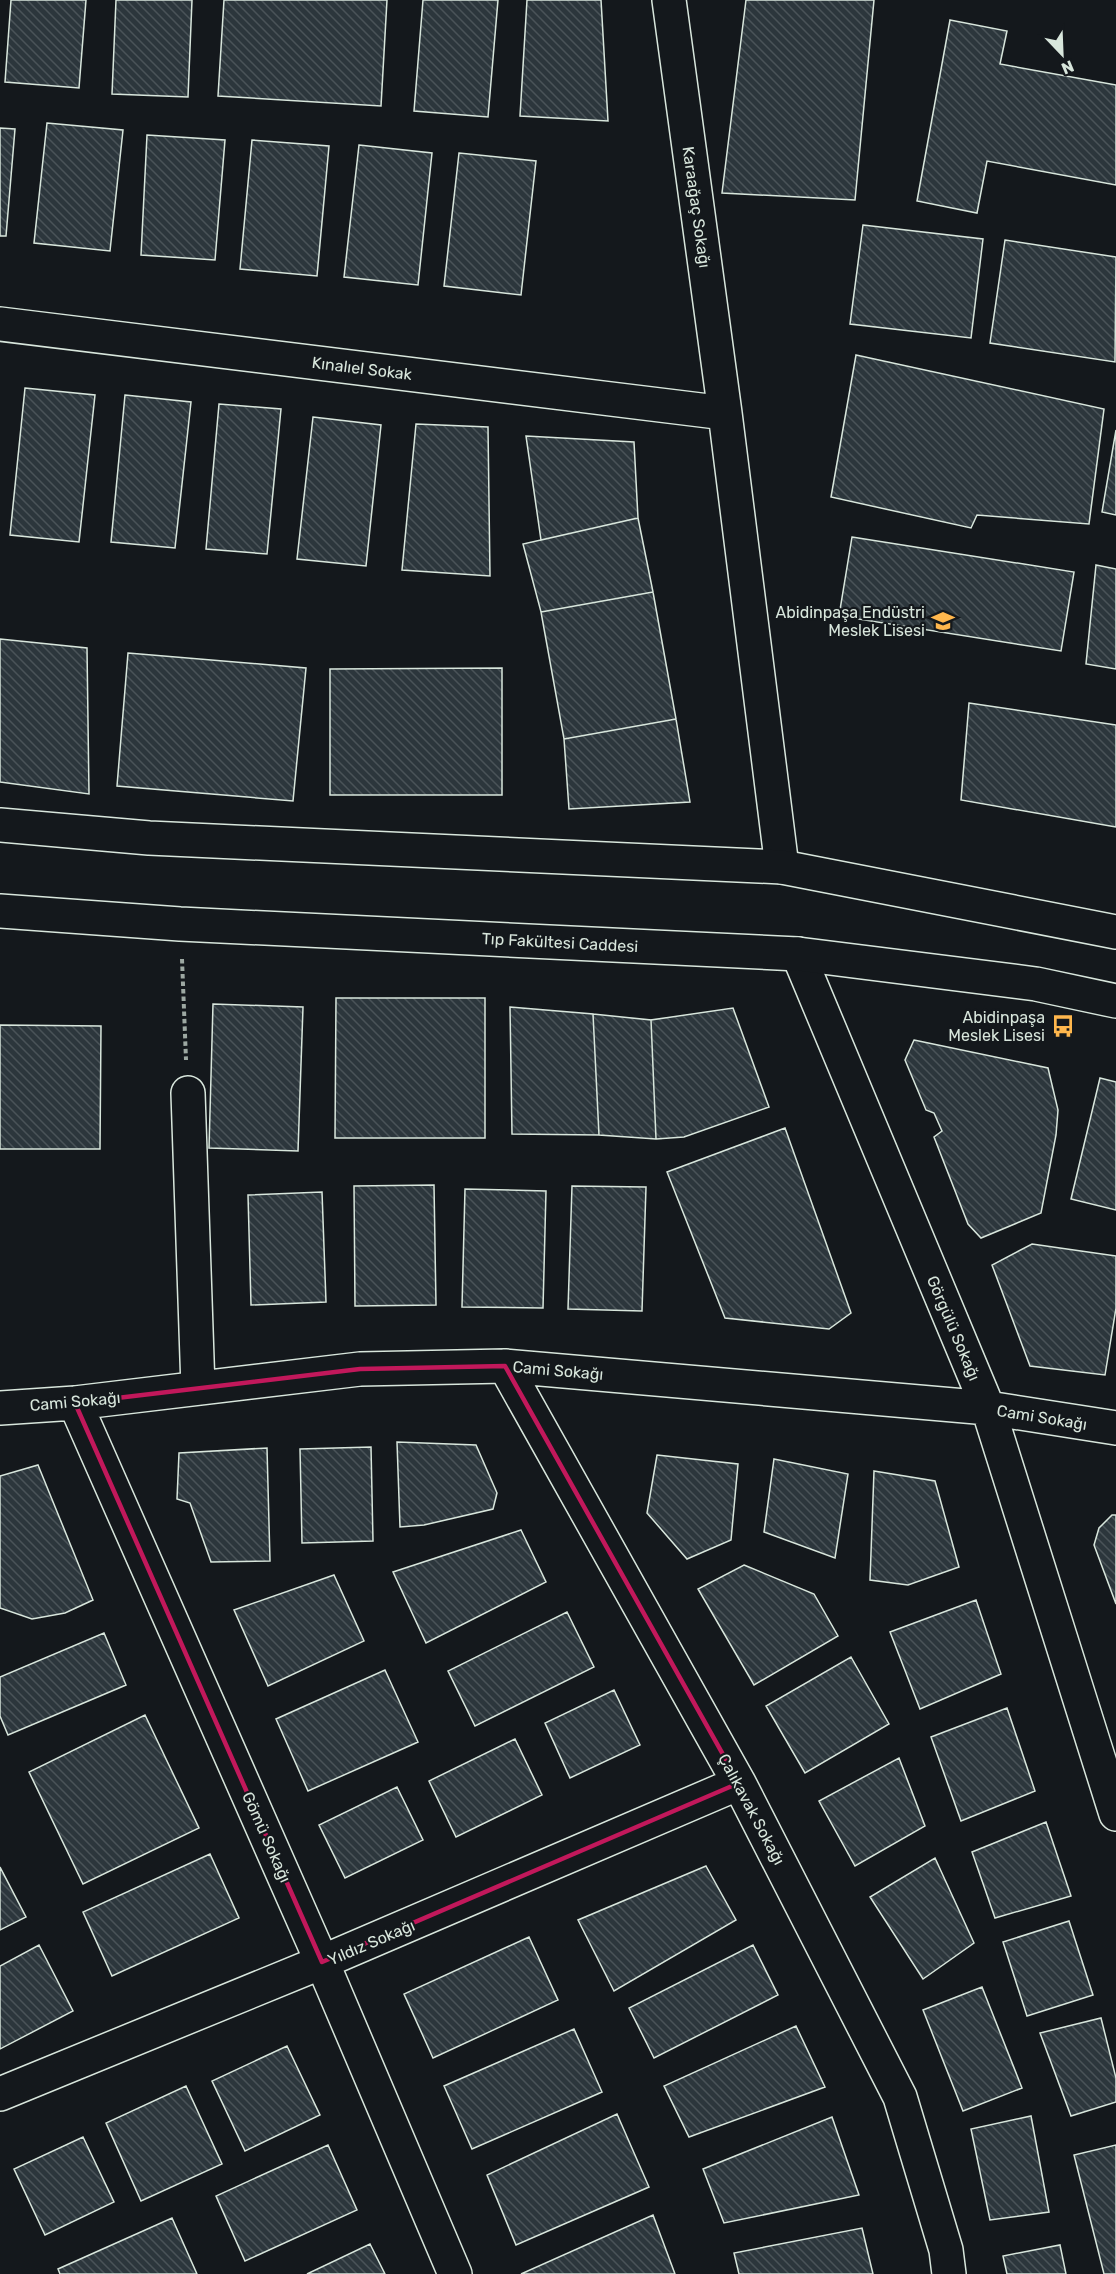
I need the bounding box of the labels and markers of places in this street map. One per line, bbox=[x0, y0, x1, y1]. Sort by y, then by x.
place label: Abidinpaşa Endüstri Meslek Lisesi bbox=[776, 603, 925, 640]
school or university icon: Abidinpaşa Endüstri Meslek Lisesi bbox=[930, 608, 956, 634]
place label: Abidinpaşa Meslek Lisesi bbox=[948, 1008, 1045, 1045]
bus stop icon: Abidinpaşa Meslek Lisesi bbox=[1050, 1013, 1076, 1039]

